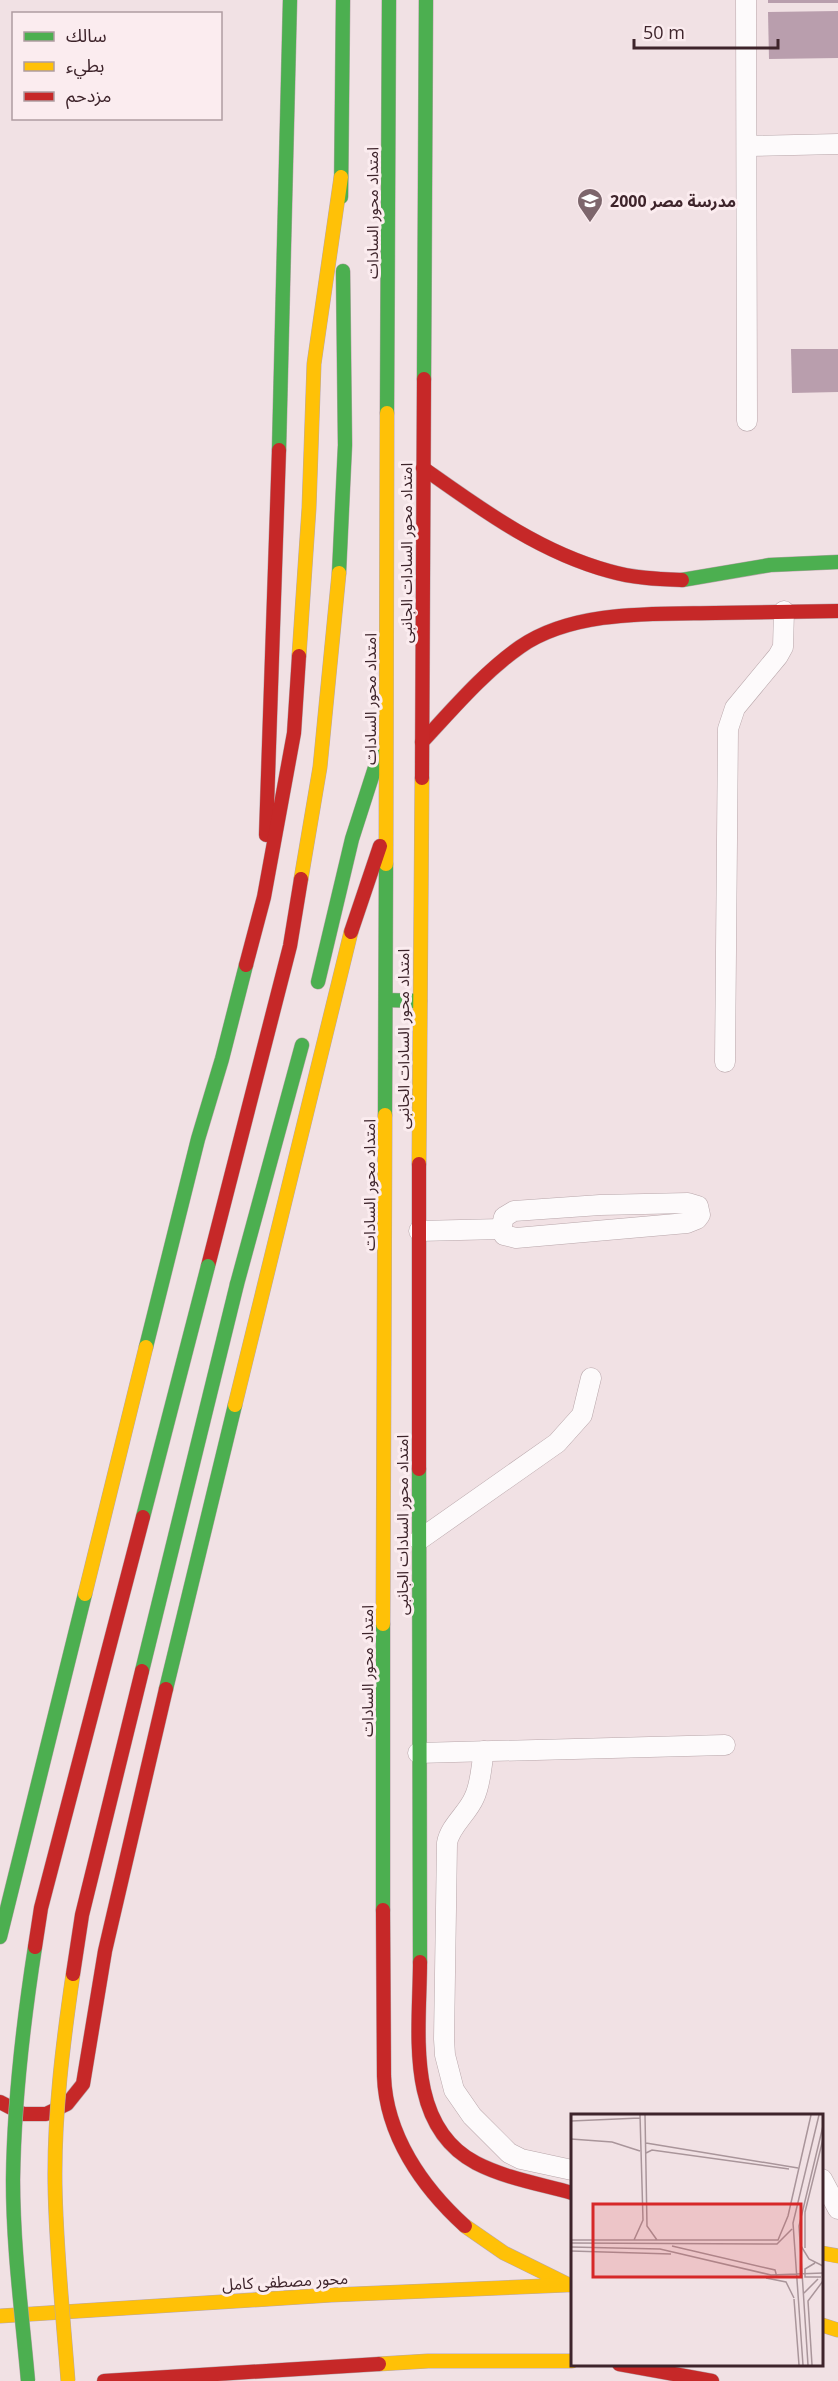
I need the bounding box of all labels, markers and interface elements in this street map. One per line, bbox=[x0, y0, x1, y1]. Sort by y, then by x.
legend bbox=[12, 12, 222, 120]
scale bar bbox=[634, 12, 778, 50]
text: 50 m bbox=[643, 20, 685, 44]
text: سالك bbox=[66, 23, 107, 47]
text: بطيء bbox=[66, 53, 104, 79]
text: مزدحم bbox=[66, 83, 111, 109]
street label: امتداد محور السادات bbox=[361, 147, 383, 279]
school or university icon: مدرسة مصر 2000 bbox=[575, 186, 605, 224]
place label: مدرسة مصر 2000 bbox=[610, 190, 736, 212]
street label: امتداد محور السادات الجانبى bbox=[395, 463, 417, 643]
street label: امتداد محور السادات bbox=[359, 633, 381, 765]
street label: امتداد محور السادات الجانبى bbox=[392, 949, 414, 1129]
street label: امتداد محور السادات bbox=[358, 1119, 380, 1251]
street label: امتداد محور السادات الجانبى bbox=[391, 1435, 413, 1615]
street label: امتداد محور السادات bbox=[356, 1605, 378, 1737]
inset map bbox=[571, 2114, 823, 2366]
street label: محور مصطفى كامل bbox=[221, 2267, 349, 2295]

